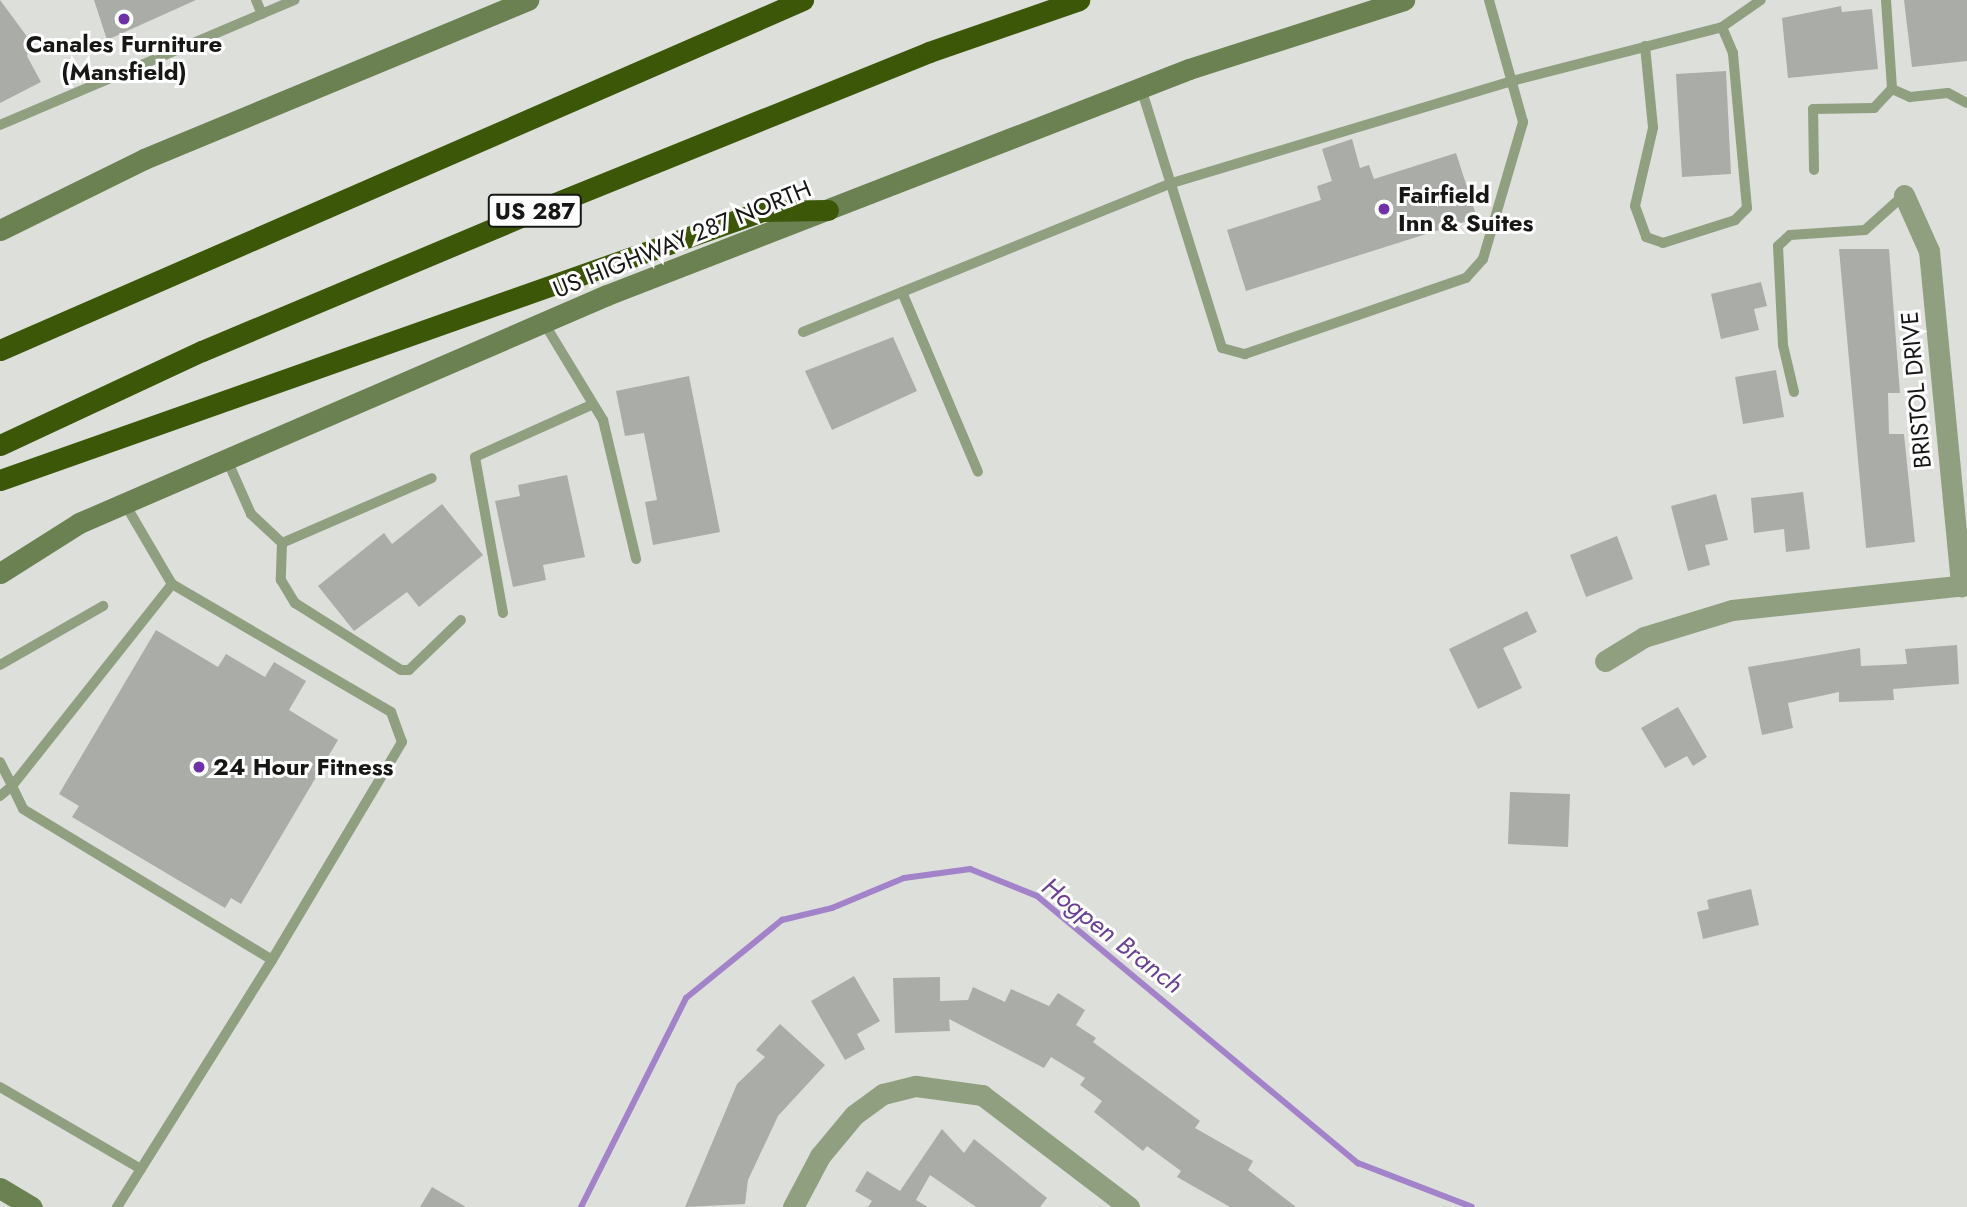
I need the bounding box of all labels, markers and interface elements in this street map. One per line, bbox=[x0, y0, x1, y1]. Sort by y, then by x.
marker: Canales Furniture (Mansfield) bbox=[116, 11, 132, 27]
place label: Canales Furniture (Mansfield) bbox=[26, 30, 222, 86]
street label: US HIGHWAY 287 NORTH bbox=[549, 174, 815, 304]
place label: Fairfield Inn & Suites bbox=[1398, 181, 1533, 237]
road number: US 287 bbox=[488, 192, 582, 230]
marker: Fairfield Inn & Suites bbox=[1376, 201, 1392, 217]
street label: BRISTOL DRIVE bbox=[1895, 310, 1937, 470]
place label: 24 Hour Fitness bbox=[213, 753, 394, 781]
marker: 24 Hour Fitness bbox=[191, 759, 207, 775]
water label: Hogpen Branch bbox=[1035, 871, 1189, 1001]

